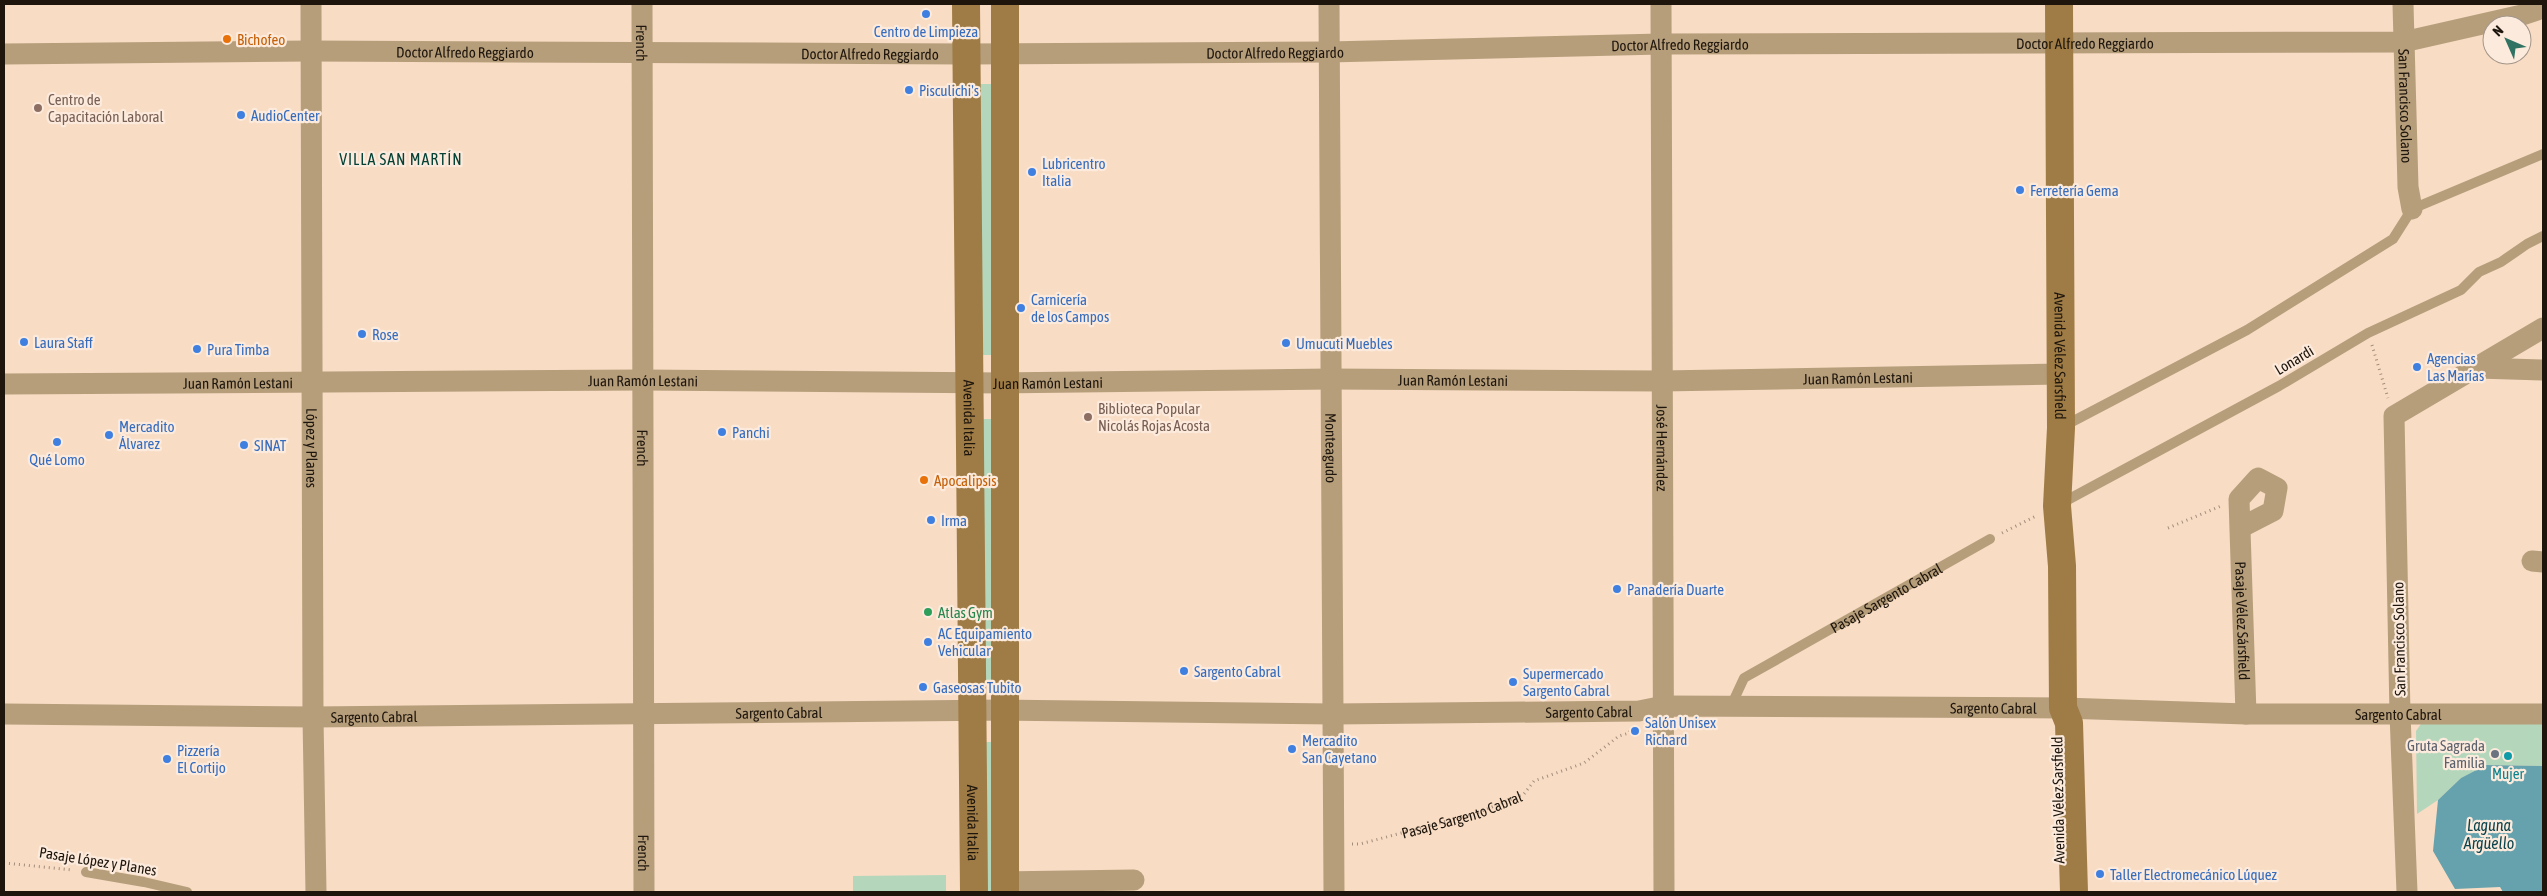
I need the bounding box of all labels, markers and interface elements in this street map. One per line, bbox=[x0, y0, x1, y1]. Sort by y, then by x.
marker: Centro de Limpieza bbox=[920, 8, 932, 20]
north arrow bbox=[2482, 15, 2532, 65]
text: N bbox=[2489, 22, 2506, 39]
place label: Centro de Limpieza bbox=[874, 23, 978, 40]
street label: French bbox=[634, 24, 651, 62]
place label: Bichofeo bbox=[237, 31, 285, 48]
marker: Bichofeo bbox=[221, 33, 233, 45]
street label: Doctor Alfredo Reggiardo bbox=[2016, 34, 2154, 52]
street label: Doctor Alfredo Reggiardo bbox=[1611, 35, 1749, 54]
street label: Doctor Alfredo Reggiardo bbox=[396, 43, 534, 61]
street label: Doctor Alfredo Reggiardo bbox=[1206, 43, 1344, 61]
street label: Doctor Alfredo Reggiardo bbox=[801, 45, 939, 62]
street label: San Francisco Solano bbox=[2396, 49, 2416, 163]
place label: Pisculichi's bbox=[919, 82, 979, 99]
marker: Pisculichi's bbox=[903, 84, 915, 96]
place label: Centro de Capacitación Laboral bbox=[48, 91, 164, 125]
marker: Centro de Capacitación Laboral bbox=[32, 102, 44, 114]
place label: AudioCenter bbox=[251, 107, 320, 124]
marker: AudioCenter bbox=[235, 109, 247, 121]
district label: VILLA SAN MARTÍN bbox=[339, 150, 463, 168]
place label: Lubricentro Italia bbox=[1042, 155, 1105, 189]
marker: Lubricentro Italia bbox=[1026, 166, 1038, 178]
place label: Ferretería Gema bbox=[2030, 182, 2119, 199]
marker: Ferretería Gema bbox=[2014, 184, 2026, 196]
place label: Carnicería de los Campos bbox=[1031, 291, 1109, 325]
street label: Avenida Vélez Sarsfield bbox=[2052, 292, 2069, 420]
marker: Carnicería de los Campos bbox=[1015, 302, 1027, 314]
place label: Rose bbox=[372, 326, 399, 343]
marker: Rose bbox=[356, 328, 368, 340]
place label: Laura Staff bbox=[34, 334, 93, 351]
place label: Umucuti Muebles bbox=[1296, 335, 1393, 352]
marker: Laura Staff bbox=[18, 336, 30, 348]
marker: Umucuti Muebles bbox=[1280, 337, 1292, 349]
place label: Pura Timba bbox=[207, 341, 269, 358]
street label: Lonardi bbox=[2272, 342, 2316, 378]
marker: Pura Timba bbox=[191, 343, 203, 355]
place label: Agencias Las Marías bbox=[2427, 350, 2484, 384]
marker: Agencias Las Marías bbox=[2411, 361, 2423, 373]
street label: Juan Ramón Lestani bbox=[1803, 368, 1913, 387]
street label: Juan Ramón Lestani bbox=[588, 371, 698, 389]
street label: Juan Ramón Lestani bbox=[1398, 371, 1508, 389]
street label: Juan Ramón Lestani bbox=[993, 373, 1103, 392]
street label: Juan Ramón Lestani bbox=[183, 374, 293, 391]
street label: Avenida Italia bbox=[961, 380, 979, 456]
place label: Biblioteca Popular Nicolás Rojas Acosta bbox=[1098, 400, 1210, 434]
street label: José Hernández bbox=[1654, 405, 1671, 492]
street label: López y Planes bbox=[304, 408, 321, 488]
marker: Biblioteca Popular Nicolás Rojas Acosta bbox=[1082, 411, 1094, 423]
street label: Monteagudo bbox=[1323, 413, 1340, 483]
place label: Mercadito Álvarez bbox=[119, 418, 175, 452]
place label: Panchi bbox=[732, 424, 770, 441]
marker: Panchi bbox=[716, 426, 728, 438]
marker: Mercadito Álvarez bbox=[103, 429, 115, 441]
street label: French bbox=[634, 429, 652, 467]
marker: Qué Lomo bbox=[51, 436, 63, 448]
place label: SINAT bbox=[254, 437, 287, 454]
marker: SINAT bbox=[238, 439, 250, 451]
place label: Qué Lomo bbox=[29, 451, 85, 468]
place label: Apocalipsis bbox=[934, 472, 997, 489]
marker: Apocalipsis bbox=[918, 474, 930, 486]
place label: Irma bbox=[941, 512, 967, 529]
marker: Irma bbox=[925, 514, 937, 526]
street label: Pasaje Sargento Cabral bbox=[1827, 559, 1945, 636]
street label: Pasaje Vélez Sársfield bbox=[2233, 561, 2253, 680]
place label: Panadería Duarte bbox=[1627, 581, 1724, 598]
street label: San Francisco Solano bbox=[2390, 582, 2408, 696]
marker: Panadería Duarte bbox=[1611, 583, 1623, 595]
place label: Atlas Gym bbox=[938, 604, 993, 621]
marker: Atlas Gym bbox=[922, 606, 934, 618]
place label: AC Equipamiento Vehicular bbox=[938, 625, 1032, 659]
marker: AC Equipamiento Vehicular bbox=[922, 636, 934, 648]
place label: Sargento Cabral bbox=[1194, 663, 1281, 680]
marker: Sargento Cabral bbox=[1178, 665, 1190, 677]
place label: Supermercado Sargento Cabral bbox=[1523, 665, 1610, 699]
marker: Supermercado Sargento Cabral bbox=[1507, 676, 1519, 688]
place label: Gaseosas Tubito bbox=[933, 679, 1022, 696]
marker: Gaseosas Tubito bbox=[917, 681, 929, 693]
street label: Sargento Cabral bbox=[1950, 699, 2037, 716]
street label: Sargento Cabral bbox=[735, 703, 822, 721]
street label: Sargento Cabral bbox=[1545, 703, 1632, 720]
street label: Sargento Cabral bbox=[2355, 706, 2442, 723]
street label: Sargento Cabral bbox=[330, 707, 417, 725]
place label: Salón Unisex Richard bbox=[1645, 714, 1716, 748]
marker: Salón Unisex Richard bbox=[1629, 725, 1641, 737]
place label: Mercadito San Cayetano bbox=[1302, 732, 1377, 766]
street label: Avenida Vélez Sarsfield bbox=[2048, 736, 2068, 864]
place label: Gruta Sagrada Familia bbox=[2407, 737, 2485, 771]
place label: Pizzería El Cortijo bbox=[177, 742, 226, 776]
marker: Mercadito San Cayetano bbox=[1286, 743, 1298, 755]
marker: Gruta Sagrada Familia bbox=[2489, 748, 2501, 760]
marker: Mujer bbox=[2502, 750, 2514, 762]
marker: Pizzería El Cortijo bbox=[161, 753, 173, 765]
place label: Mujer bbox=[2492, 765, 2525, 782]
street label: Avenida Italia bbox=[965, 785, 982, 861]
street label: Pasaje Sargento Cabral bbox=[1400, 787, 1524, 841]
water label: Laguna Argüello bbox=[2463, 816, 2514, 853]
street label: French bbox=[635, 834, 652, 872]
street label: Pasaje López y Planes bbox=[38, 843, 158, 879]
place label: Taller Electromecánico Lúquez bbox=[2110, 866, 2278, 883]
marker: Taller Electromecánico Lúquez bbox=[2094, 868, 2106, 880]

